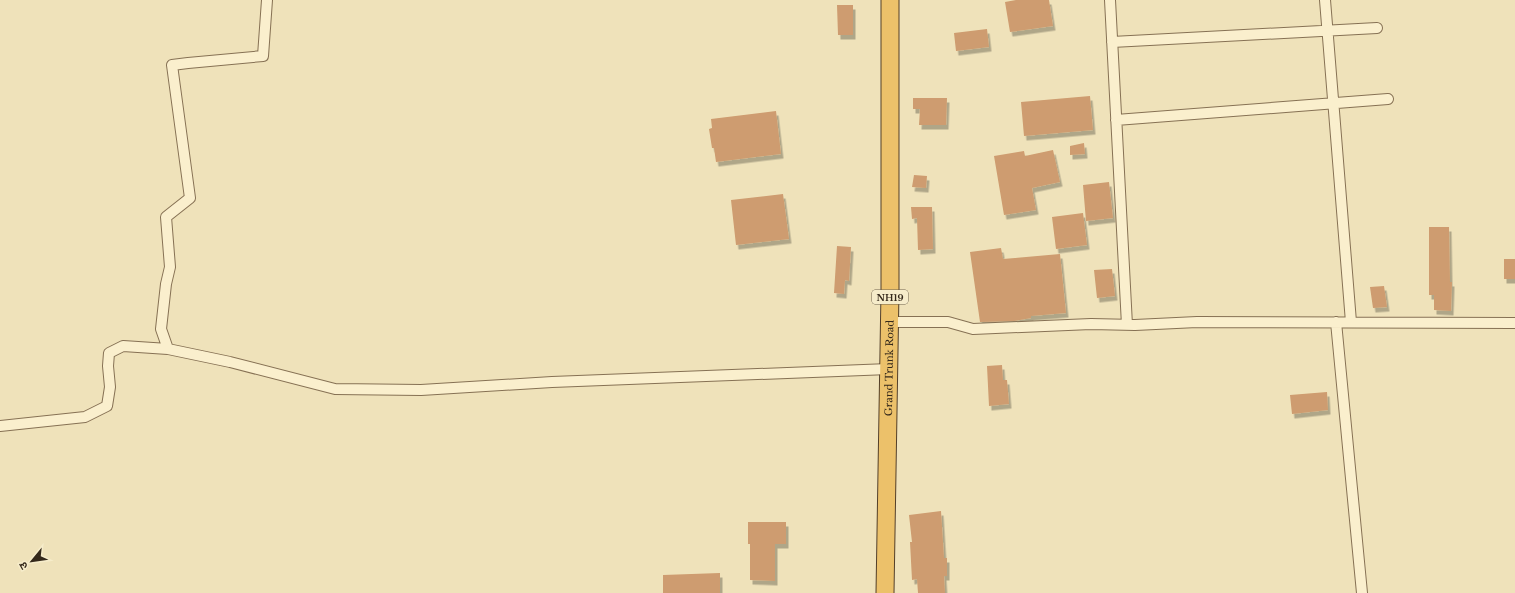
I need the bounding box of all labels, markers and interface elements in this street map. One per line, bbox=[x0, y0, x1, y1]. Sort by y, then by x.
road number: NH19 bbox=[872, 290, 908, 304]
street label: Grand Trunk Road bbox=[881, 319, 896, 416]
north arrow bbox=[12, 541, 52, 581]
text: उ bbox=[15, 559, 31, 572]

